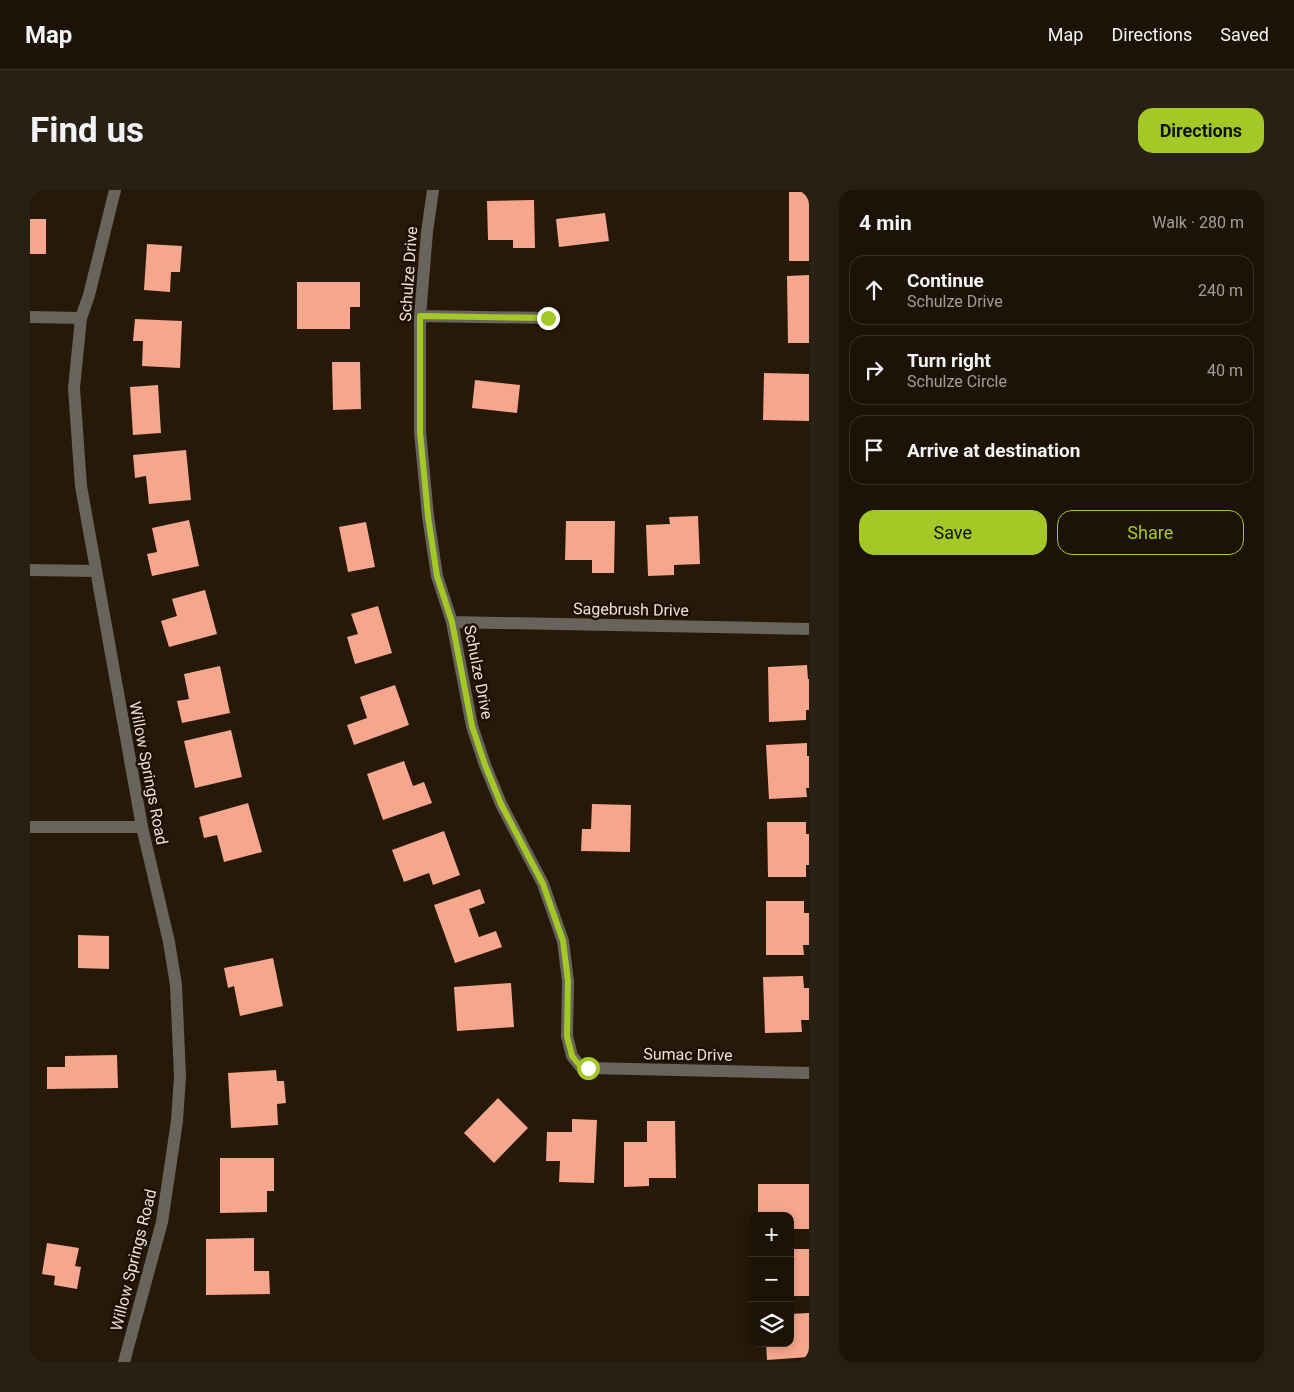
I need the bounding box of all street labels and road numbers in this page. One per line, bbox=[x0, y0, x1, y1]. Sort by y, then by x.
street label: Schulze Drive bbox=[396, 226, 421, 322]
street label: Sagebrush Drive bbox=[573, 599, 689, 620]
street label: Schulze Drive bbox=[460, 623, 497, 721]
street label: Willow Springs Road bbox=[125, 700, 172, 846]
street label: Sumac Drive bbox=[643, 1044, 733, 1065]
street label: Willow Springs Road bbox=[107, 1187, 160, 1333]

